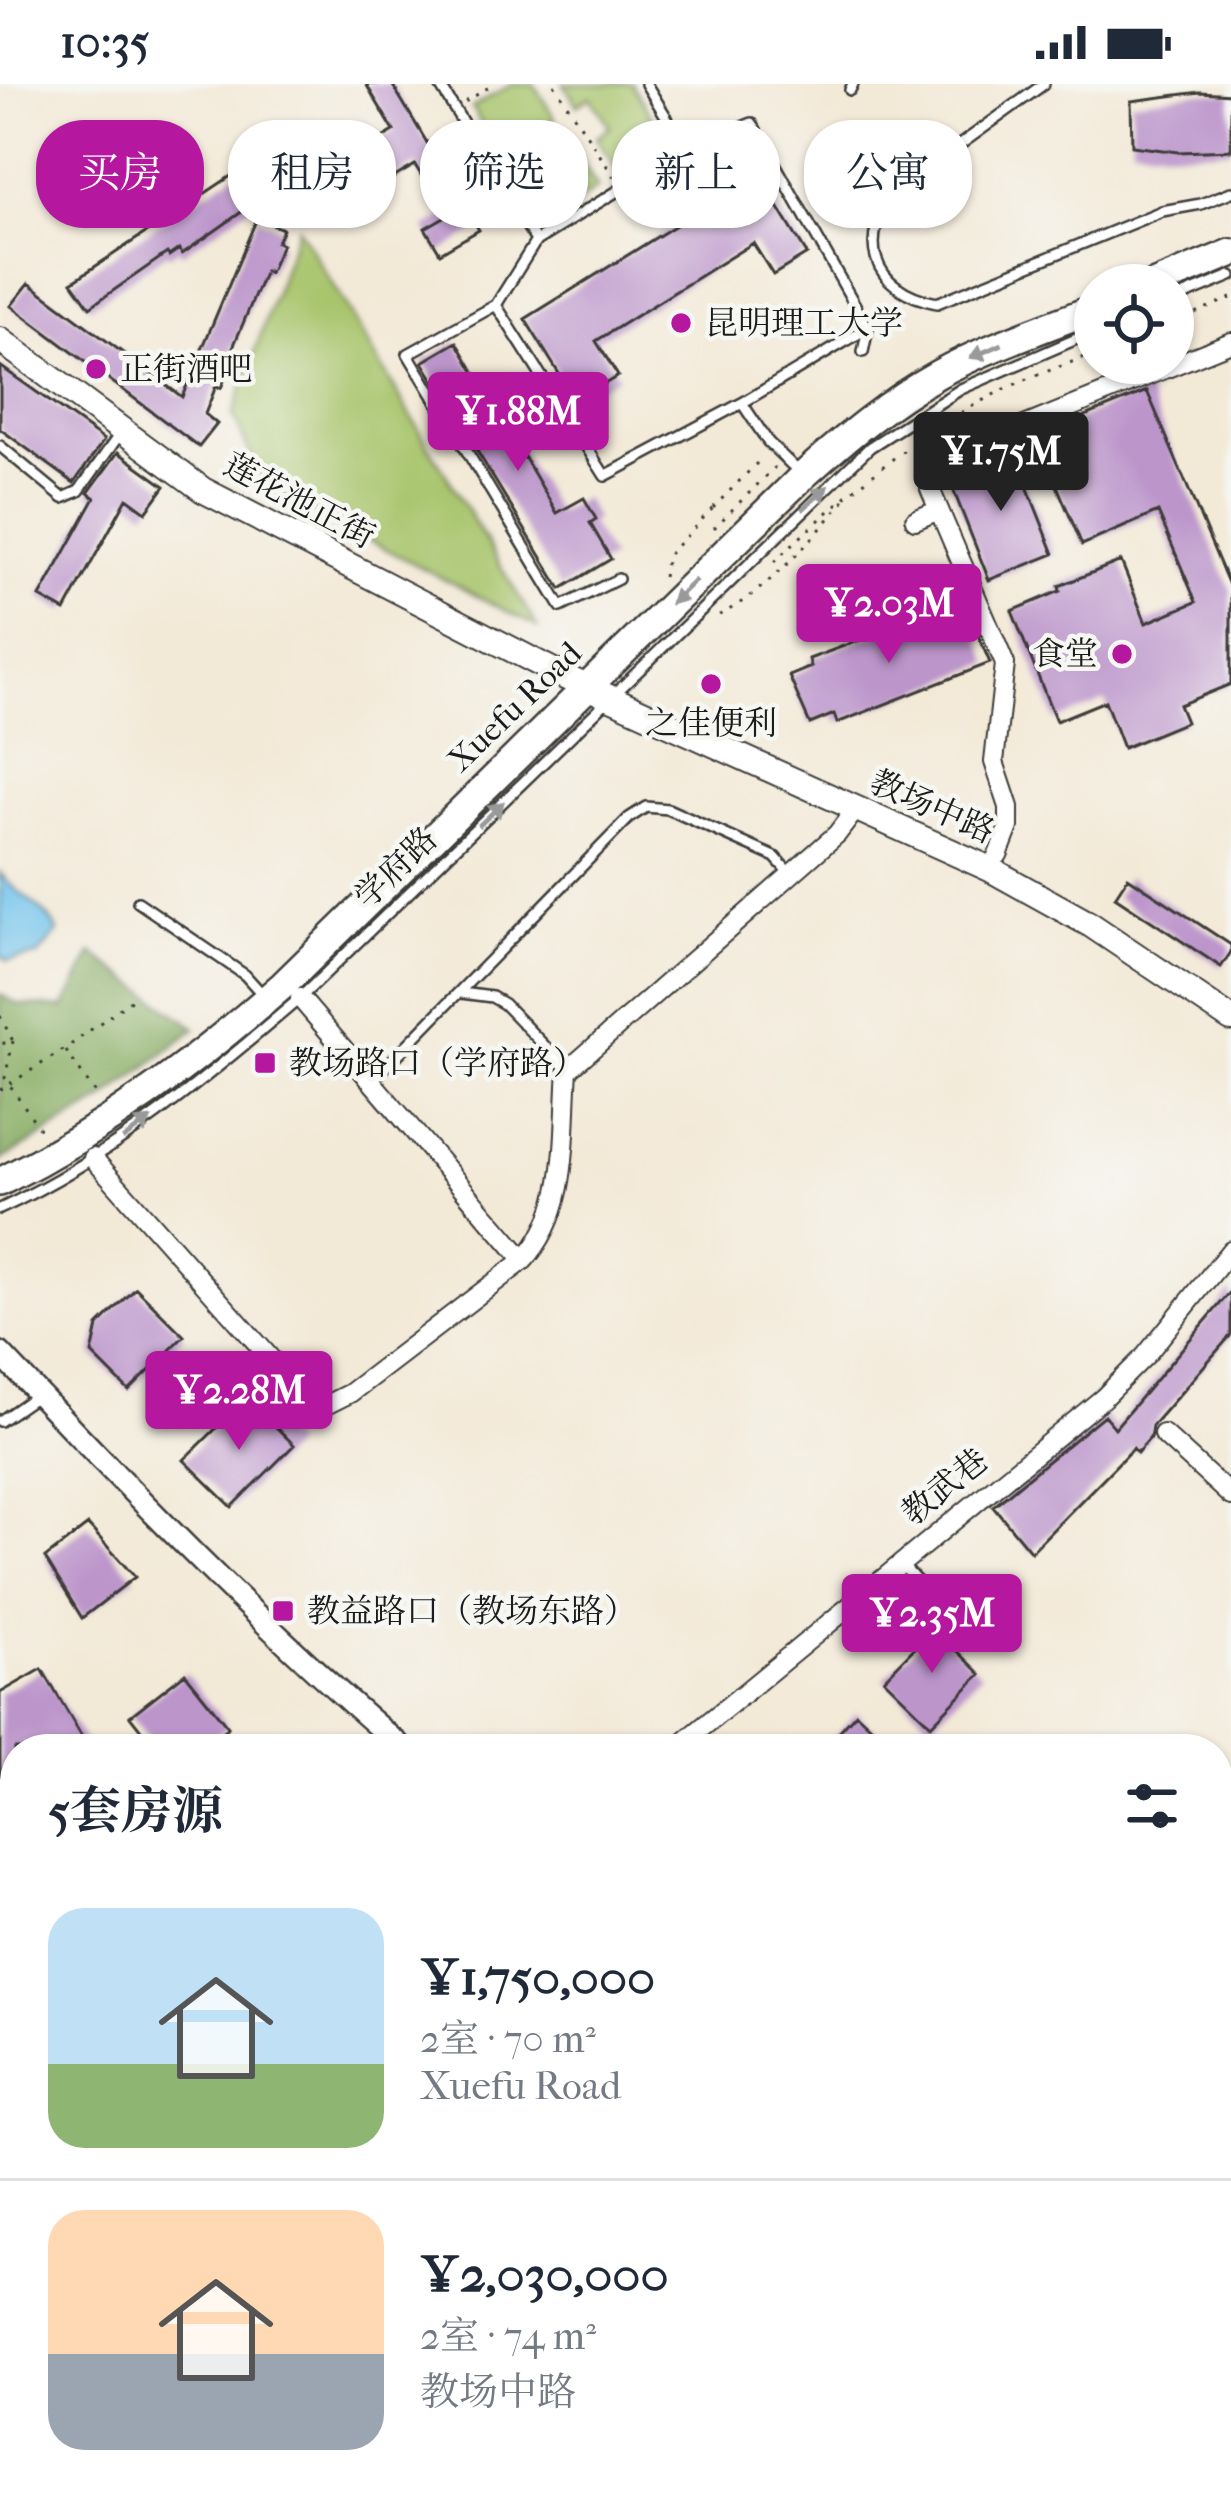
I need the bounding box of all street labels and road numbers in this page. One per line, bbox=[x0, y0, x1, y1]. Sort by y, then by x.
street label: 莲花池正街 bbox=[217, 445, 381, 557]
street label: Xuefu Road bbox=[440, 633, 590, 780]
street label: 教场中路 bbox=[864, 762, 1000, 852]
street label: 学府路 bbox=[347, 820, 445, 916]
street label: 教武巷 bbox=[894, 1441, 996, 1533]

